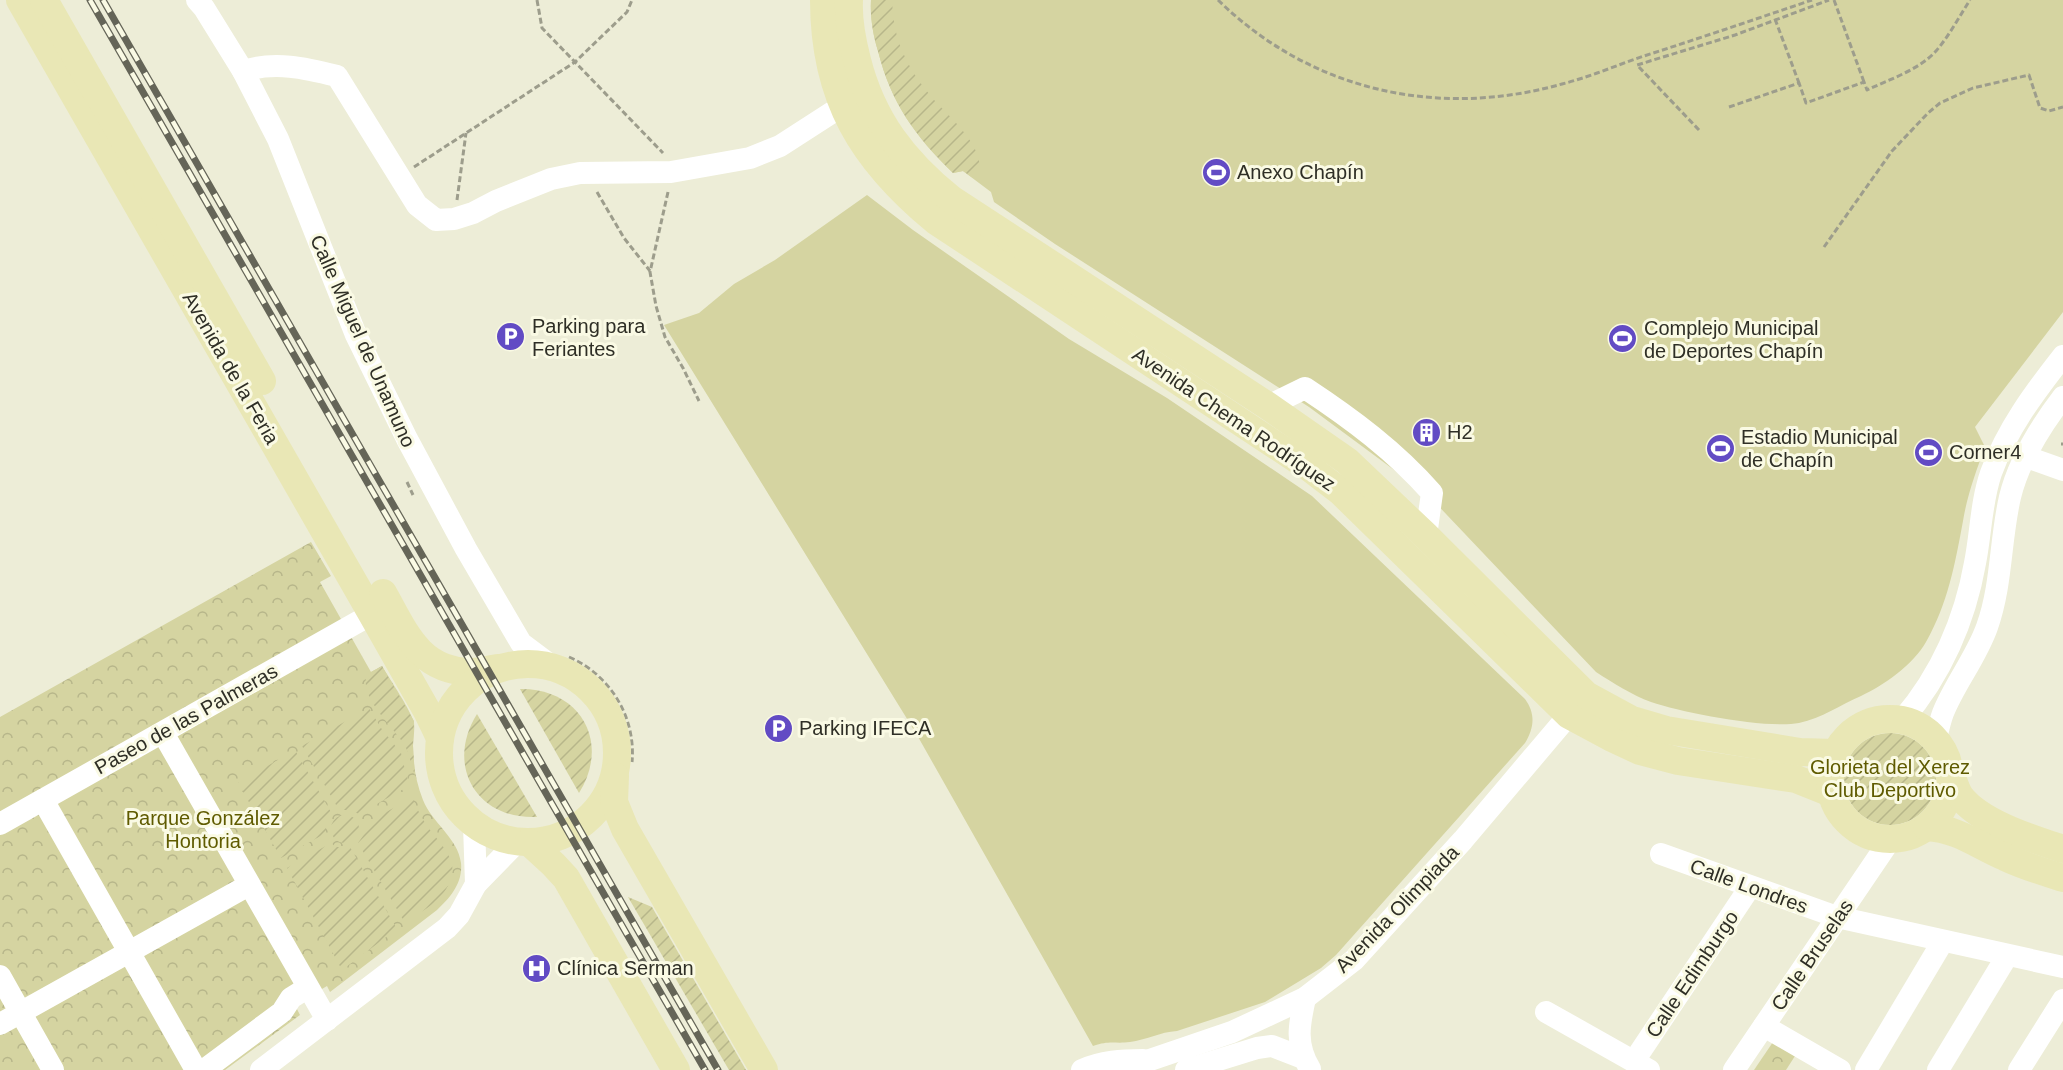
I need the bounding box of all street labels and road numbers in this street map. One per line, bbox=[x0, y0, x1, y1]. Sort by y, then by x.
street label: Calle Miguel de Unamuno bbox=[306, 231, 420, 451]
street label: Avenida de la Feria bbox=[178, 288, 284, 449]
street label: Avenida Chema Rodríguez bbox=[1128, 343, 1340, 495]
street label: Paseo de las Palmeras bbox=[91, 660, 281, 778]
street label: Avenida Olimpiada bbox=[1331, 840, 1464, 977]
street label: Calle Londres bbox=[1687, 855, 1811, 917]
street label: Calle Bruselas bbox=[1767, 895, 1857, 1015]
street label: Calle Edimburgo bbox=[1642, 907, 1742, 1041]

